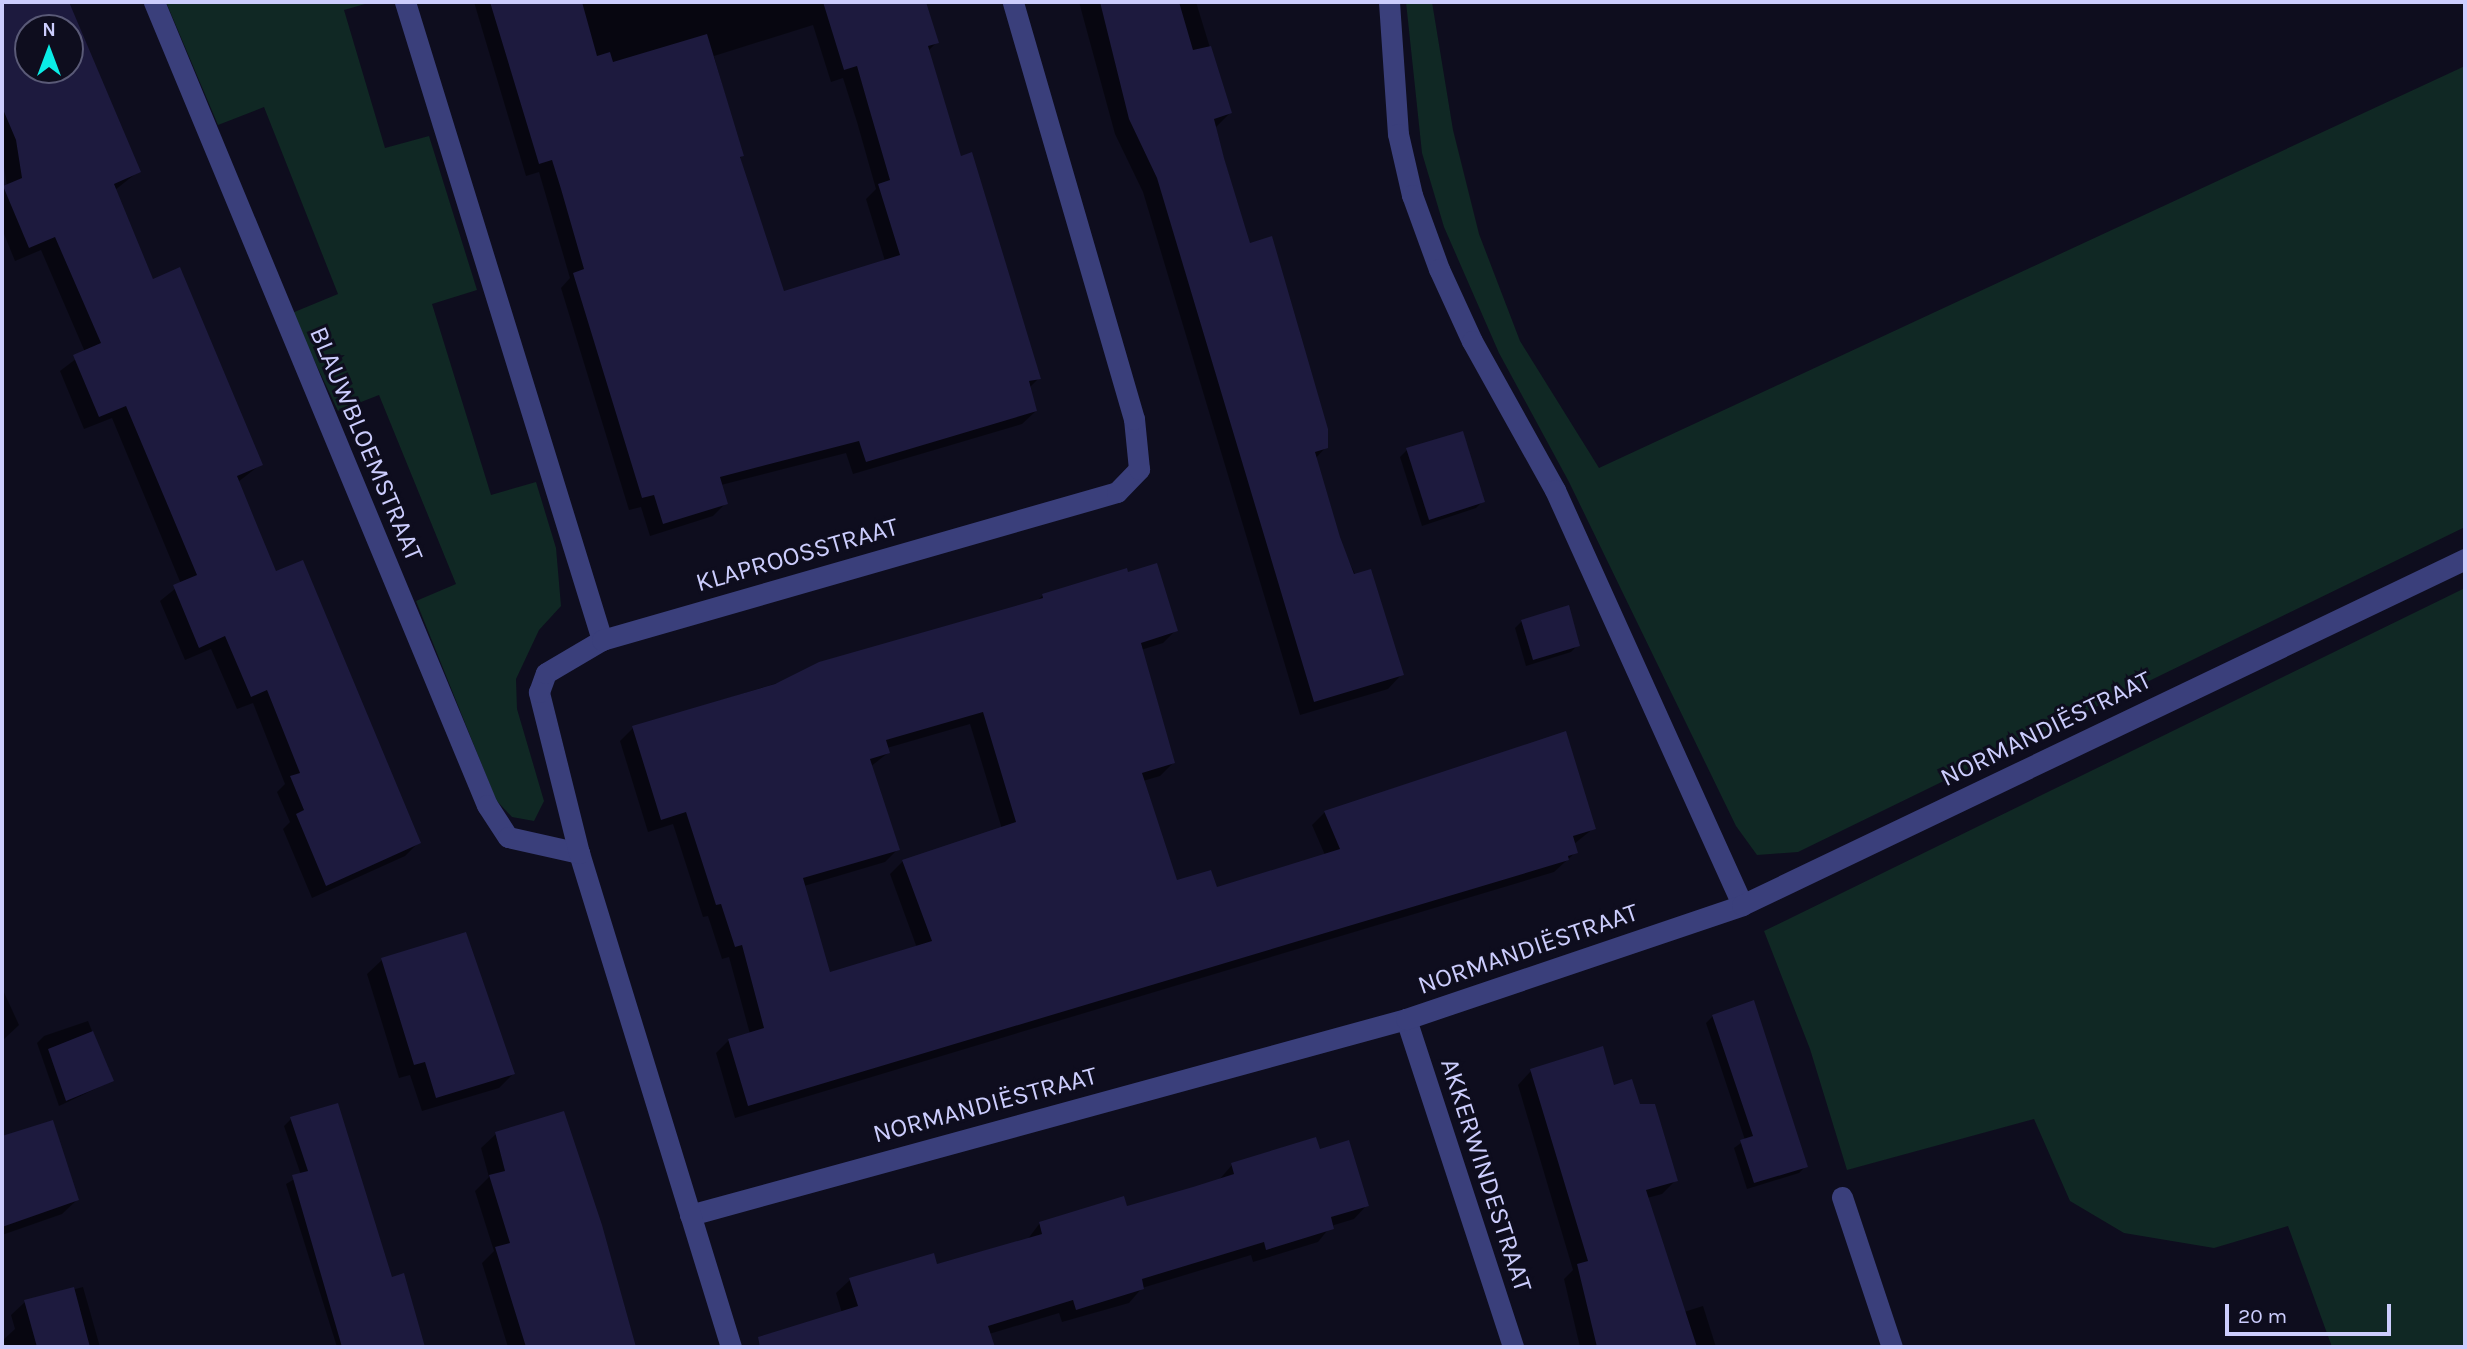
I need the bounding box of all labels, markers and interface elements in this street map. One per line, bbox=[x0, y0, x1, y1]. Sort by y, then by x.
north arrow bbox=[14, 14, 84, 84]
text: N bbox=[42, 19, 56, 41]
street label: BLAUWBLOEMSTRAAT bbox=[302, 322, 430, 566]
street label: KLAPROOSSTRAAT bbox=[692, 511, 902, 599]
street label: NORMANDIËSTRAAT bbox=[1935, 664, 2157, 794]
street label: NORMANDIËSTRAAT bbox=[1414, 897, 1642, 1001]
street label: AKKERWINDESTRAAT bbox=[1434, 1054, 1538, 1296]
street label: NORMANDIËSTRAAT bbox=[870, 1060, 1100, 1150]
scale bar bbox=[2229, 1290, 2395, 1334]
text: 20 m bbox=[2238, 1304, 2287, 1328]

